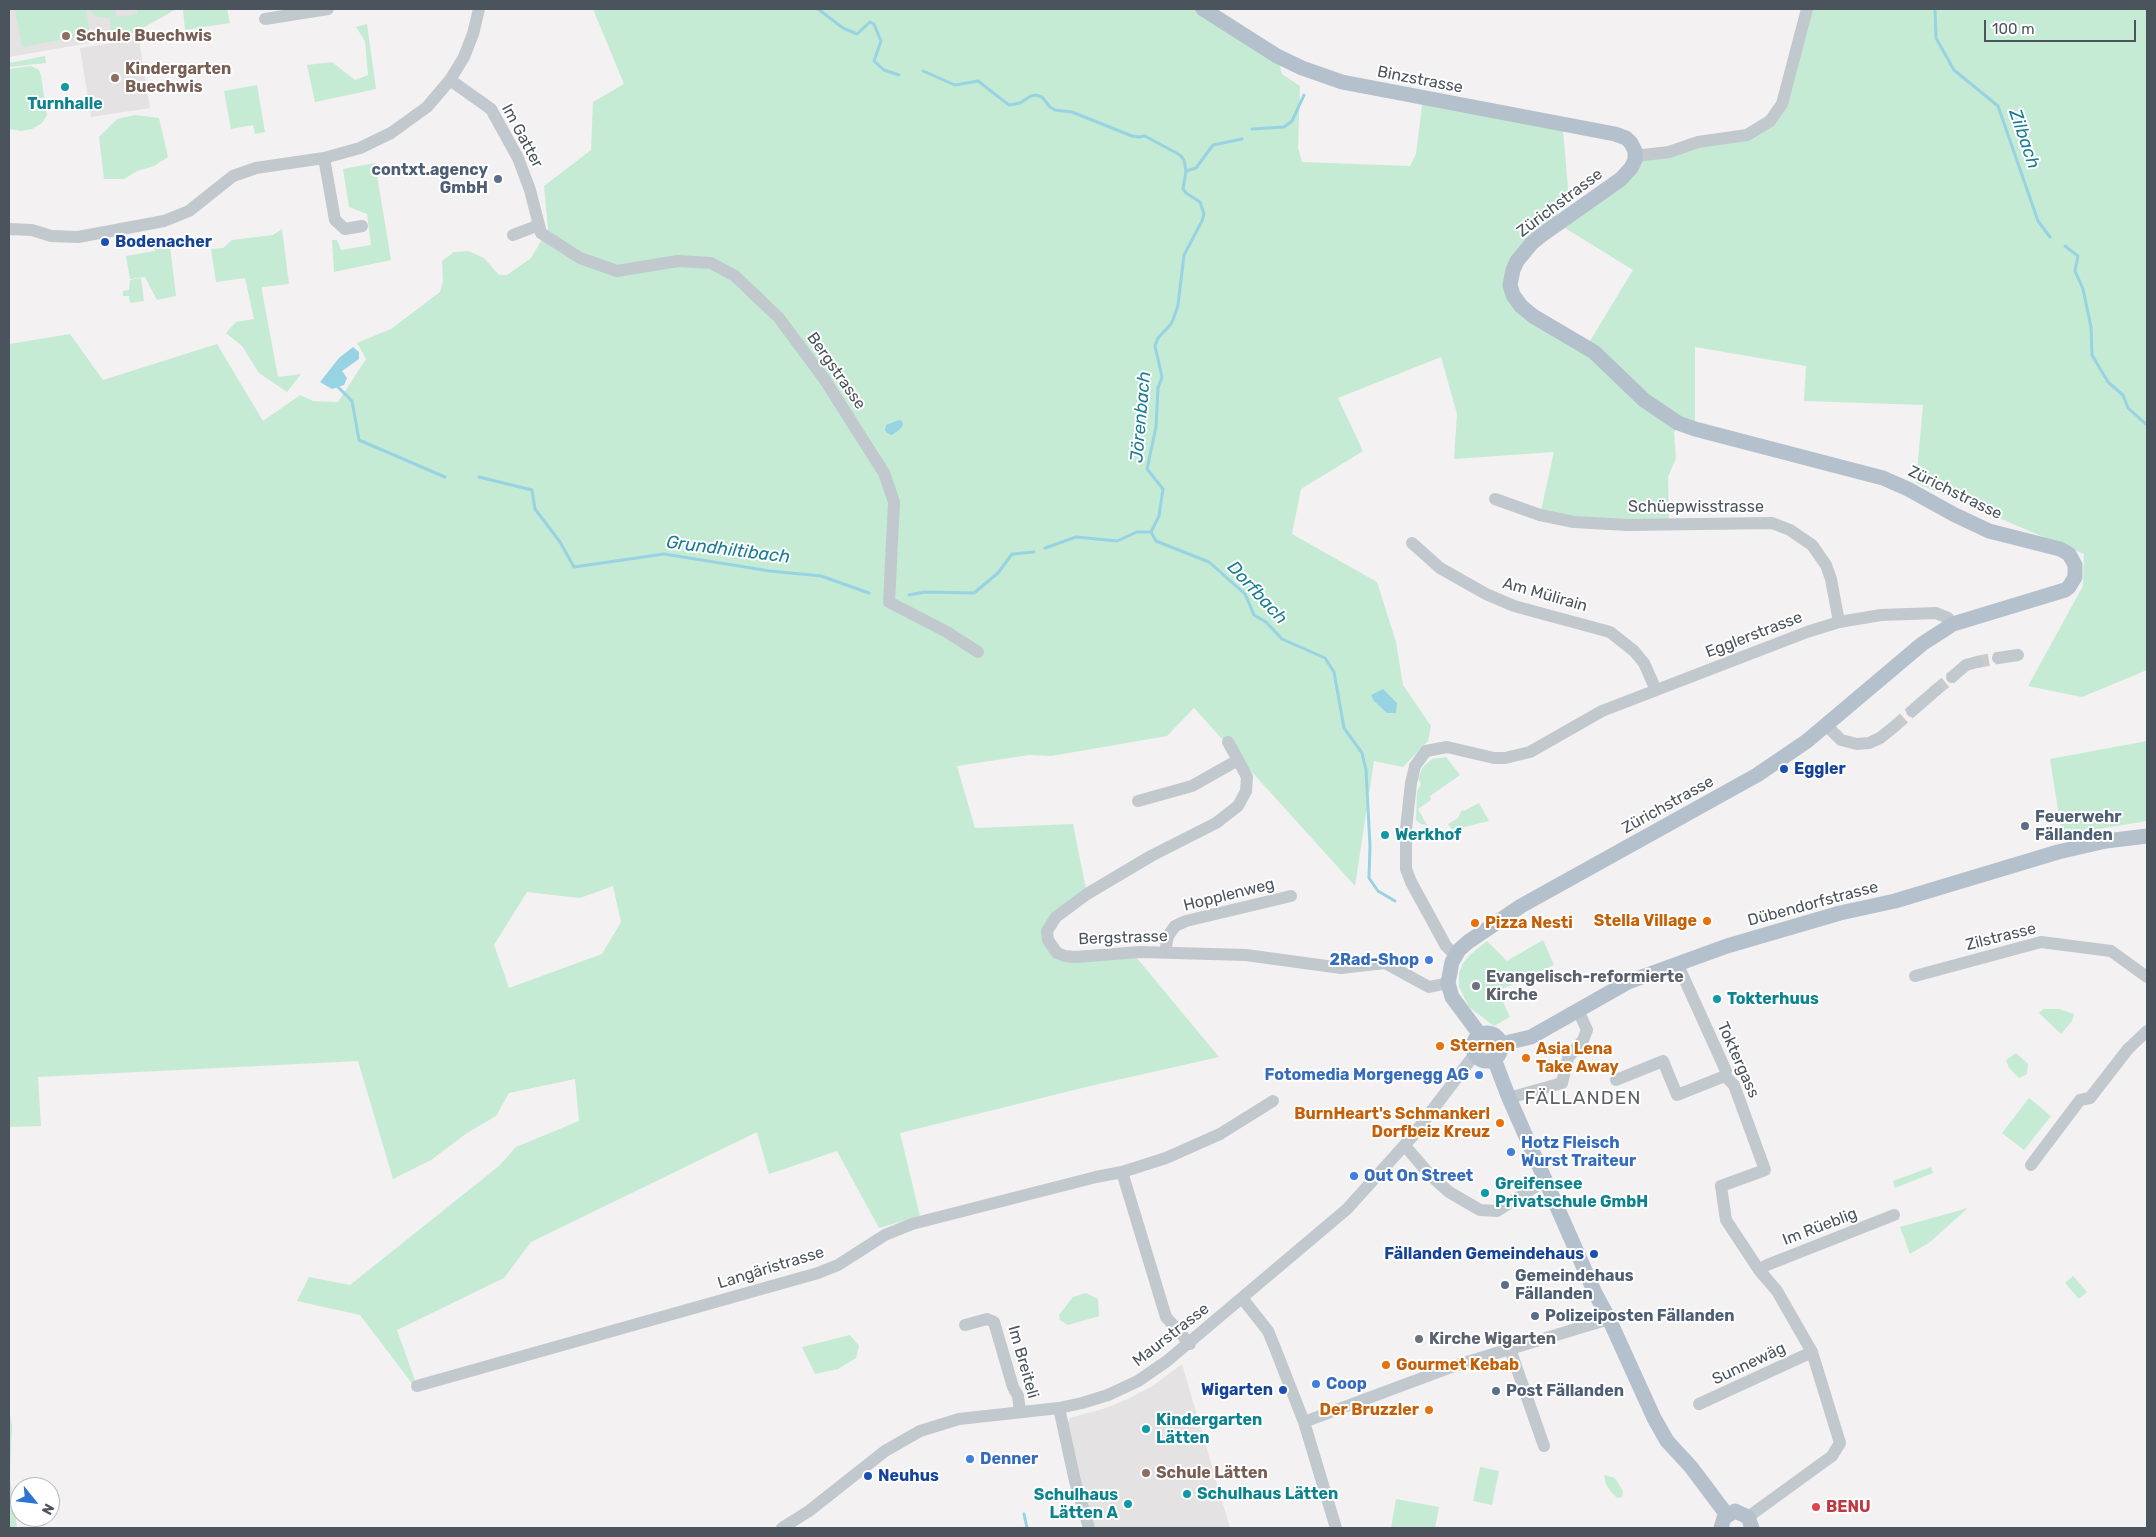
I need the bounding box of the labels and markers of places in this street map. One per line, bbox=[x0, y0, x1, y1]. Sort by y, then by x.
place label: Schule Buechwis bbox=[76, 26, 212, 46]
marker: Schule Buechwis bbox=[60, 30, 72, 42]
place label: Kindergarten Buechwis bbox=[125, 59, 231, 97]
marker: Kindergarten Buechwis bbox=[109, 72, 121, 84]
marker: Turnhalle bbox=[59, 81, 71, 93]
place label: Turnhalle bbox=[27, 94, 103, 114]
place label: contxt.agency GmbH bbox=[372, 160, 488, 198]
marker: contxt.agency GmbH bbox=[492, 173, 504, 185]
place label: Bodenacher bbox=[115, 232, 212, 252]
marker: Bodenacher bbox=[99, 236, 111, 248]
place label: Eggler bbox=[1794, 759, 1846, 779]
marker: Eggler bbox=[1778, 763, 1790, 775]
place label: Feuerwehr Fällanden bbox=[2035, 807, 2122, 845]
marker: Feuerwehr Fällanden bbox=[2019, 820, 2031, 832]
place label: Werkhof bbox=[1395, 825, 1461, 845]
marker: Werkhof bbox=[1379, 829, 1391, 841]
place label: Stella Village bbox=[1594, 911, 1697, 931]
place label: Pizza Nesti bbox=[1485, 913, 1573, 933]
marker: Stella Village bbox=[1701, 915, 1713, 927]
marker: Pizza Nesti bbox=[1469, 917, 1481, 929]
place label: 2Rad-Shop bbox=[1330, 950, 1419, 970]
marker: 2Rad-Shop bbox=[1423, 954, 1435, 966]
place label: Evangelisch-reformierte Kirche bbox=[1486, 967, 1684, 1005]
marker: Evangelisch-reformierte Kirche bbox=[1470, 980, 1482, 992]
place label: Tokterhuus bbox=[1727, 989, 1819, 1009]
marker: Tokterhuus bbox=[1711, 993, 1723, 1005]
place label: Sternen bbox=[1450, 1036, 1515, 1056]
place label: Asia Lena Take Away bbox=[1536, 1039, 1619, 1077]
marker: Sternen bbox=[1434, 1040, 1446, 1052]
marker: Asia Lena Take Away bbox=[1520, 1052, 1532, 1064]
place label: Fotomedia Morgenegg AG bbox=[1265, 1065, 1469, 1085]
marker: Fotomedia Morgenegg AG bbox=[1473, 1069, 1485, 1081]
place label: BurnHeart's Schmankerl Dorfbeiz Kreuz bbox=[1294, 1104, 1490, 1142]
marker: BurnHeart's Schmankerl Dorfbeiz Kreuz bbox=[1494, 1117, 1506, 1129]
place label: Hotz Fleisch Wurst Traiteur bbox=[1521, 1133, 1636, 1171]
marker: Hotz Fleisch Wurst Traiteur bbox=[1505, 1146, 1517, 1158]
place label: Out On Street bbox=[1364, 1166, 1473, 1186]
marker: Out On Street bbox=[1348, 1170, 1360, 1182]
place label: Greifensee Privatschule GmbH bbox=[1495, 1174, 1648, 1212]
marker: Greifensee Privatschule GmbH bbox=[1479, 1187, 1491, 1199]
place label: Fällanden Gemeindehaus bbox=[1384, 1244, 1584, 1264]
marker: Fällanden Gemeindehaus bbox=[1588, 1248, 1600, 1260]
place label: Gemeindehaus Fällanden bbox=[1515, 1266, 1634, 1304]
marker: Gemeindehaus Fällanden bbox=[1499, 1279, 1511, 1291]
place label: Polizeiposten Fällanden bbox=[1545, 1306, 1735, 1326]
marker: Polizeiposten Fällanden bbox=[1529, 1310, 1541, 1322]
place label: Kirche Wigarten bbox=[1429, 1329, 1556, 1349]
marker: Kirche Wigarten bbox=[1413, 1333, 1425, 1345]
place label: Gourmet Kebab bbox=[1396, 1355, 1519, 1375]
marker: Gourmet Kebab bbox=[1380, 1359, 1392, 1371]
place label: Coop bbox=[1326, 1374, 1367, 1394]
marker: Coop bbox=[1310, 1378, 1322, 1390]
place label: Wigarten bbox=[1201, 1380, 1273, 1400]
place label: Post Fällanden bbox=[1506, 1381, 1624, 1401]
marker: Wigarten bbox=[1277, 1384, 1289, 1396]
marker: Post Fällanden bbox=[1490, 1385, 1502, 1397]
place label: Der Bruzzler bbox=[1320, 1400, 1419, 1420]
marker: Der Bruzzler bbox=[1423, 1404, 1435, 1416]
place label: Kindergarten Lätten bbox=[1156, 1410, 1262, 1448]
marker: Kindergarten Lätten bbox=[1140, 1423, 1152, 1435]
place label: Denner bbox=[980, 1449, 1038, 1469]
marker: Denner bbox=[964, 1453, 976, 1465]
place label: Schule Lätten bbox=[1156, 1463, 1268, 1483]
place label: Neuhus bbox=[878, 1466, 939, 1486]
marker: Schule Lätten bbox=[1140, 1467, 1152, 1479]
marker: Neuhus bbox=[862, 1470, 874, 1482]
place label: Schulhaus Lätten bbox=[1197, 1484, 1338, 1504]
place label: Schulhaus Lätten A bbox=[1034, 1485, 1118, 1523]
marker: Schulhaus Lätten bbox=[1181, 1488, 1193, 1500]
place label: BENU bbox=[1826, 1497, 1871, 1517]
marker: Schulhaus Lätten A bbox=[1122, 1498, 1134, 1510]
marker: BENU bbox=[1810, 1501, 1822, 1513]

